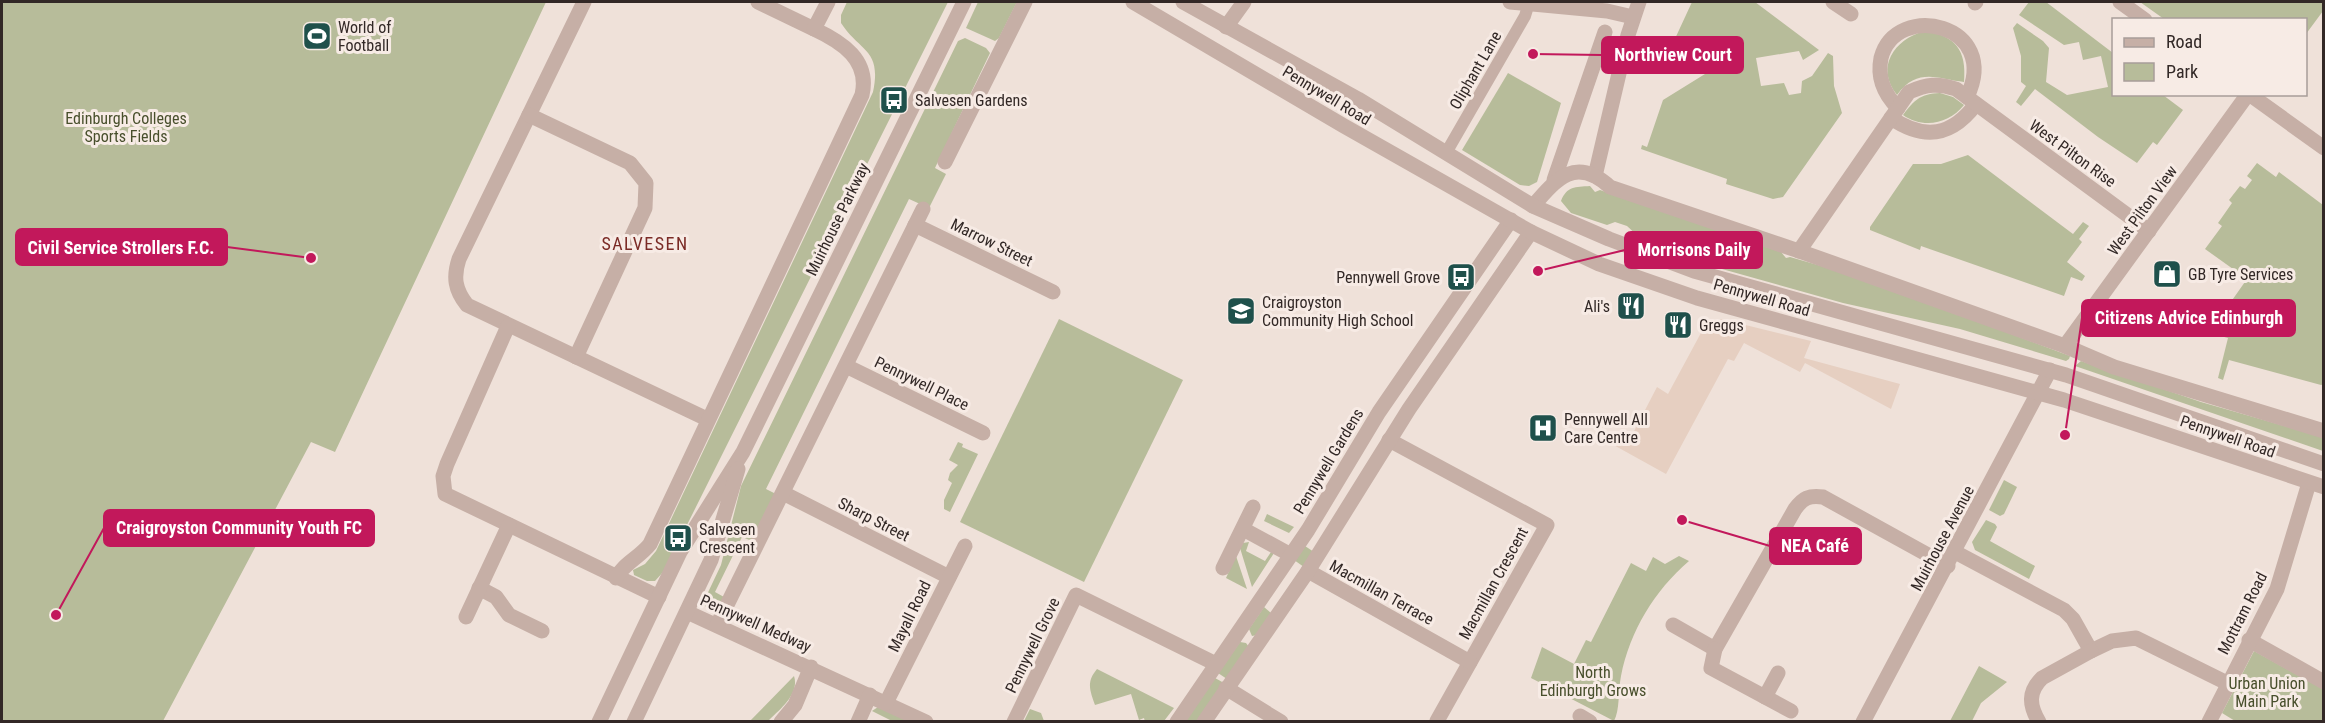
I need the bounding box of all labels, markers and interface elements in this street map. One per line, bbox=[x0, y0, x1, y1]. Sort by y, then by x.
place label: World of Football bbox=[338, 18, 391, 55]
legend bbox=[2112, 18, 2307, 96]
sports icon: World of Football bbox=[301, 20, 333, 52]
street label: Oliphant Lane bbox=[1445, 28, 1505, 113]
text: Road bbox=[2166, 31, 2202, 52]
callout: Northview Court bbox=[1602, 37, 1743, 73]
text: Northview Court bbox=[1614, 44, 1732, 65]
text: Park bbox=[2166, 61, 2198, 82]
street label: Pennywell Road bbox=[1279, 62, 1374, 129]
bus stop icon: Salvesen Gardens bbox=[878, 84, 910, 116]
place label: Salvesen Gardens bbox=[915, 91, 1027, 110]
park label: Edinburgh Colleges Sports Fields bbox=[65, 109, 187, 146]
street label: West Pilton Rise bbox=[2026, 116, 2120, 191]
street label: Muirhouse Parkway bbox=[802, 159, 873, 279]
street label: West Pilton View bbox=[2104, 162, 2181, 259]
street label: Marrow Street bbox=[948, 214, 1036, 271]
callout: Civil Service Strollers F.C. bbox=[16, 229, 227, 265]
callout: Morrisons Daily bbox=[1625, 232, 1762, 268]
district label: SALVESEN bbox=[601, 233, 689, 254]
text: Civil Service Strollers F.C. bbox=[28, 237, 214, 258]
text: Morrisons Daily bbox=[1637, 239, 1751, 260]
shop icon: GB Tyre Services bbox=[2151, 258, 2183, 290]
bus stop icon: Pennywell Grove bbox=[1445, 261, 1477, 293]
place label: GB Tyre Services bbox=[2188, 265, 2293, 284]
place label: Pennywell Grove bbox=[1336, 268, 1440, 287]
street label: Pennywell Road bbox=[1711, 275, 1812, 320]
restaurant icon: Ali's bbox=[1615, 290, 1647, 322]
place label: Craigroyston Community High School bbox=[1262, 293, 1413, 330]
school or university icon: Craigroyston Community High School bbox=[1225, 295, 1257, 327]
place label: Ali's bbox=[1584, 297, 1610, 316]
callout: Citizens Advice Edinburgh bbox=[2082, 300, 2295, 336]
text: Citizens Advice Edinburgh bbox=[2095, 307, 2283, 328]
restaurant icon: Greggs bbox=[1662, 309, 1694, 341]
place label: Greggs bbox=[1699, 316, 1744, 335]
street label: Pennywell Place bbox=[872, 352, 972, 414]
street label: Pennywell Gardens bbox=[1289, 405, 1367, 517]
place label: Pennywell All Care Centre bbox=[1564, 410, 1648, 447]
street label: Pennywell Road bbox=[2178, 411, 2278, 462]
hospital icon: Pennywell All Care Centre bbox=[1527, 412, 1559, 444]
street label: Muirhouse Avenue bbox=[1907, 482, 1978, 594]
street label: Sharp Street bbox=[835, 493, 913, 546]
callout: Craigroyston Community Youth FC bbox=[104, 510, 374, 546]
text: Craigroyston Community Youth FC bbox=[116, 517, 362, 538]
place label: Salvesen Crescent bbox=[699, 520, 755, 557]
bus stop icon: Salvesen Crescent bbox=[662, 522, 694, 554]
street label: Macmillan Crescent bbox=[1455, 524, 1532, 643]
callout: NEA Café bbox=[1770, 528, 1861, 564]
text: NEA Café bbox=[1781, 535, 1849, 556]
street label: Macmillan Terrace bbox=[1326, 556, 1437, 629]
street label: Mottram Road bbox=[2214, 569, 2271, 657]
street label: Mayall Road bbox=[884, 577, 935, 655]
street label: Pennywell Medway bbox=[697, 590, 815, 657]
street label: Pennywell Grove bbox=[1001, 594, 1064, 696]
park label: North Edinburgh Grows bbox=[1540, 663, 1646, 700]
park label: Urban Union Main Park bbox=[2228, 674, 2306, 711]

